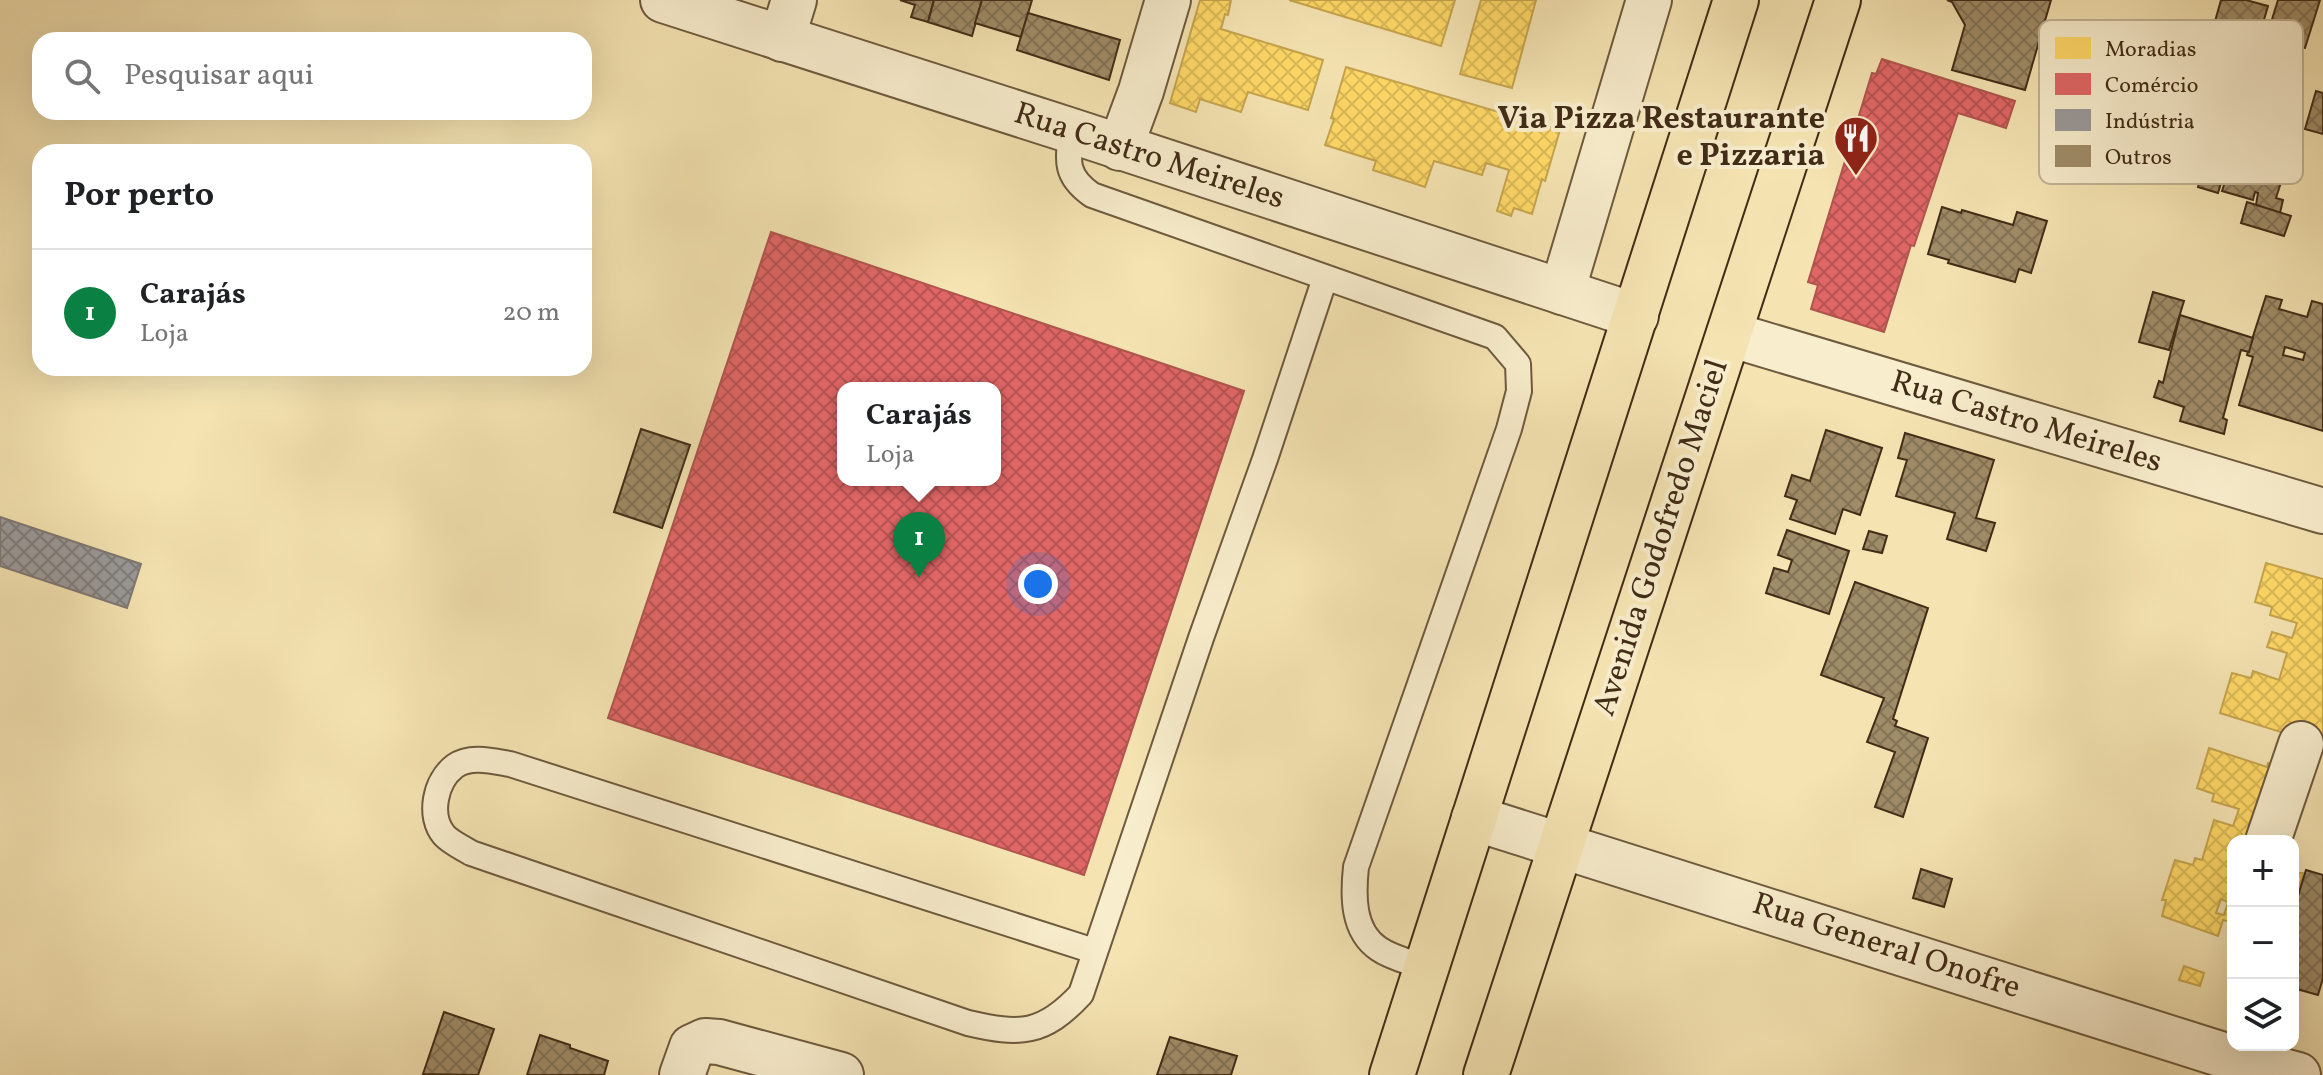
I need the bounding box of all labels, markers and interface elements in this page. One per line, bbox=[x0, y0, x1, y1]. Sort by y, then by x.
legend bbox=[2039, 20, 2303, 184]
search box bbox=[32, 32, 592, 120]
text: Moradias bbox=[2105, 35, 2196, 66]
icon: search bbox=[60, 54, 104, 98]
text: Pesquisar aqui bbox=[124, 55, 314, 97]
text: Comércio bbox=[2105, 71, 2198, 102]
street label: Rua Castro Meireles bbox=[1008, 93, 1290, 221]
place label: Via Pizza Restaurante e Pizzaria bbox=[1497, 98, 1825, 179]
text: Indústria bbox=[2105, 107, 2195, 138]
restaurant icon: Via Pizza Restaurante e Pizzaria bbox=[1832, 114, 1880, 177]
text: Outros bbox=[2105, 143, 2172, 174]
text: Por perto bbox=[64, 173, 214, 220]
text: Carajás bbox=[140, 274, 246, 316]
text: 1 bbox=[85, 295, 95, 331]
text: 20 m bbox=[502, 295, 560, 331]
text: Loja bbox=[140, 316, 189, 352]
street label: Avenida Godofredo Maciel bbox=[1584, 354, 1740, 722]
street label: Rua Castro Meireles bbox=[1885, 361, 2167, 485]
popup bbox=[837, 382, 1001, 486]
text: Carajás bbox=[866, 395, 972, 437]
text: Loja bbox=[866, 437, 915, 473]
pin: 1 bbox=[893, 512, 945, 578]
your location bbox=[1018, 564, 1058, 604]
map controls bbox=[2227, 835, 2299, 1051]
button: + bbox=[2227, 835, 2299, 907]
street label: Rua General Onofre bbox=[1746, 883, 2026, 1011]
button: − bbox=[2227, 907, 2299, 979]
button: layers bbox=[2227, 979, 2299, 1051]

